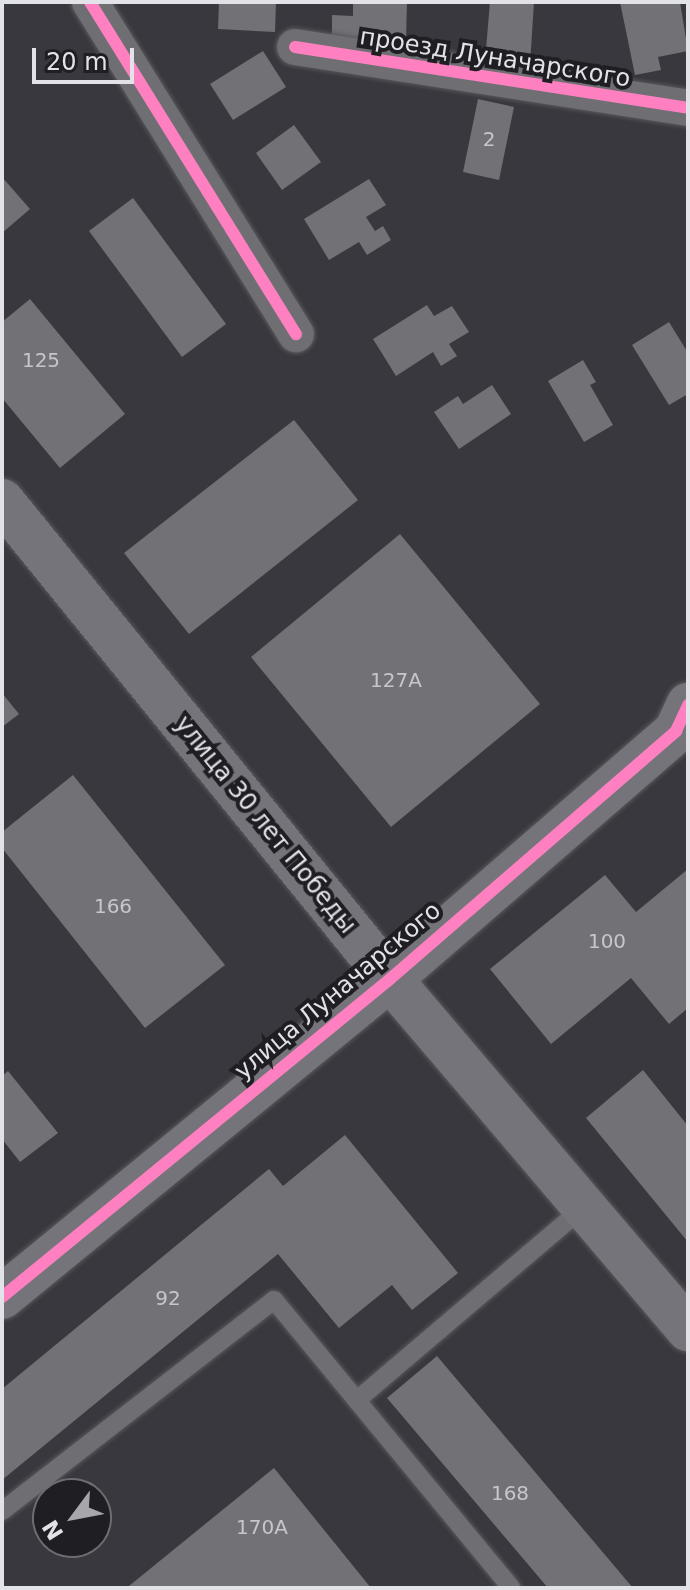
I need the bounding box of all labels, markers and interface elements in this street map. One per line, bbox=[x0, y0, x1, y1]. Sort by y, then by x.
street label: проезд Луначарского bbox=[358, 22, 632, 94]
scale bar bbox=[36, 32, 138, 82]
text: 20 m bbox=[46, 48, 108, 76]
house number: 2 bbox=[483, 127, 495, 151]
house number: 125 bbox=[22, 348, 60, 372]
house number: 127А bbox=[370, 668, 422, 692]
street label: улица 30 лет Победы bbox=[168, 710, 362, 940]
house number: 166 bbox=[94, 894, 132, 918]
street label: улица Луначарского bbox=[229, 896, 447, 1086]
house number: 100 bbox=[588, 929, 626, 953]
house number: 92 bbox=[155, 1286, 181, 1310]
north arrow bbox=[32, 1478, 112, 1558]
house number: 168 bbox=[491, 1481, 529, 1505]
text: N bbox=[37, 1515, 68, 1544]
house number: 170А bbox=[236, 1515, 288, 1539]

